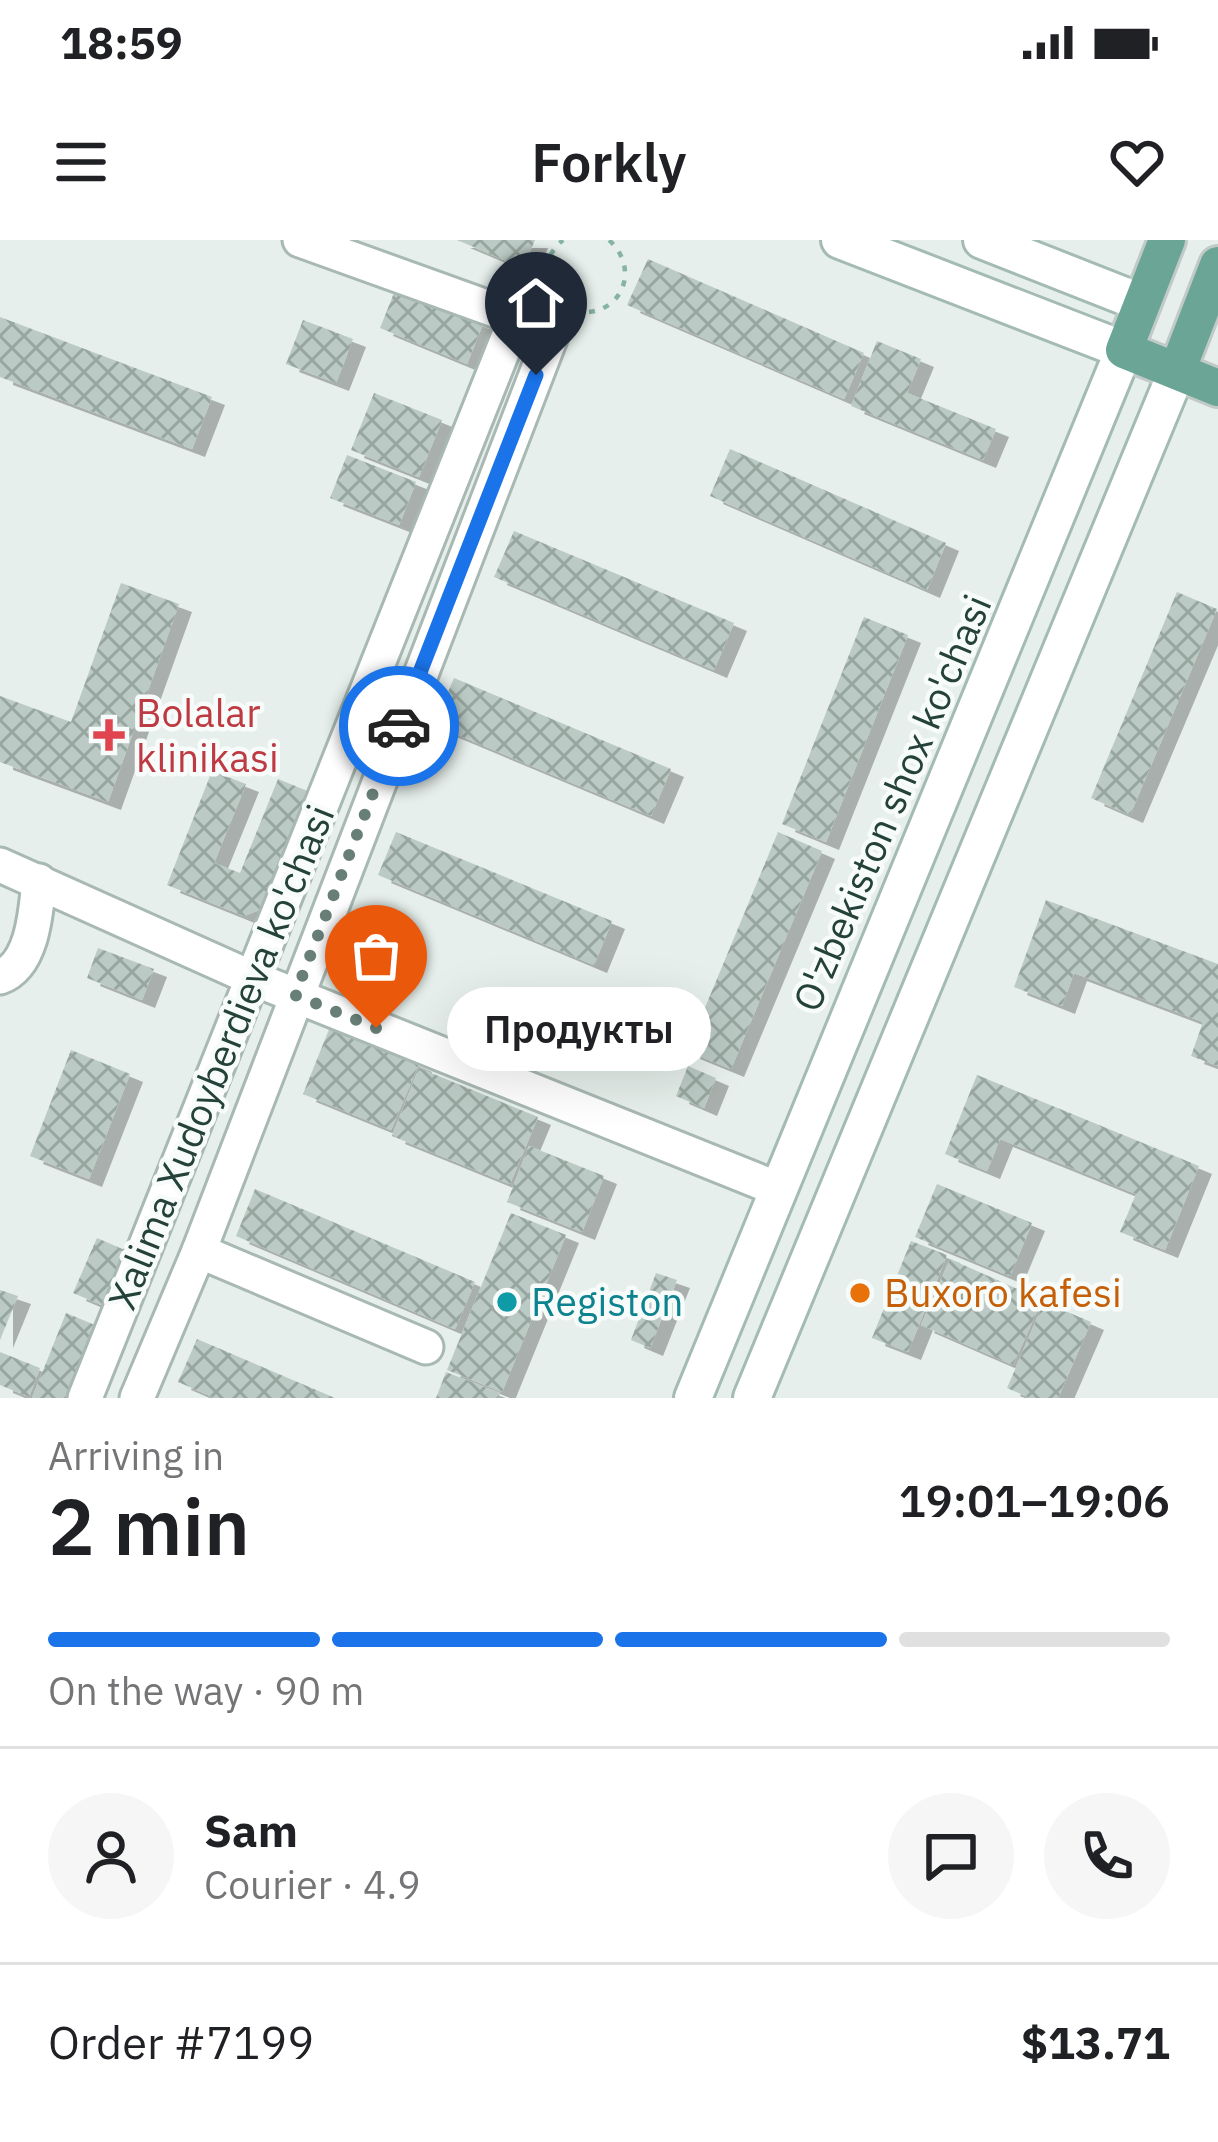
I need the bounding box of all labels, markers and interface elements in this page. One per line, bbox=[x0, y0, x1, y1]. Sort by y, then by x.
text: 18:59 bbox=[60, 13, 183, 71]
text: Forkly bbox=[531, 127, 687, 197]
icon: menu bbox=[48, 129, 114, 195]
icon: heart bbox=[1104, 129, 1170, 195]
pin bbox=[485, 252, 587, 375]
icon: home bbox=[503, 270, 569, 336]
street label: O'zbekiston shox ko'chasi bbox=[781, 587, 1002, 1019]
courier bbox=[339, 666, 459, 786]
place label: Bolalar klinikasi bbox=[136, 687, 279, 783]
icon: car bbox=[366, 693, 432, 759]
marker: Bolalar klinikasi bbox=[93, 719, 125, 751]
street label: Xalima Xudoyberdieva ko'chasi bbox=[96, 797, 345, 1317]
pin bbox=[325, 905, 427, 1028]
icon: bag bbox=[343, 923, 409, 989]
callout: Продукты bbox=[448, 986, 712, 1070]
text: Продукты bbox=[484, 1003, 674, 1054]
place label: Buxoro kafesi bbox=[884, 1267, 1122, 1318]
place label: Registon bbox=[531, 1276, 683, 1327]
marker: Buxoro kafesi bbox=[847, 1280, 873, 1306]
marker: Registon bbox=[494, 1289, 520, 1315]
text: Arriving in bbox=[48, 1430, 224, 1481]
text: 19:01–19:06 bbox=[899, 1471, 1170, 1529]
text: 2 min bbox=[48, 1475, 250, 1576]
text: On the way · 90 m bbox=[48, 1665, 364, 1716]
button: person bbox=[48, 1793, 174, 1919]
button: chat bbox=[888, 1793, 1014, 1919]
button: phone bbox=[1044, 1793, 1170, 1919]
text: Sam bbox=[204, 1801, 298, 1859]
text: Courier · 4.9 bbox=[204, 1859, 421, 1910]
text: Order #7199 bbox=[48, 2013, 314, 2071]
text: $13.71 bbox=[1021, 2013, 1170, 2071]

